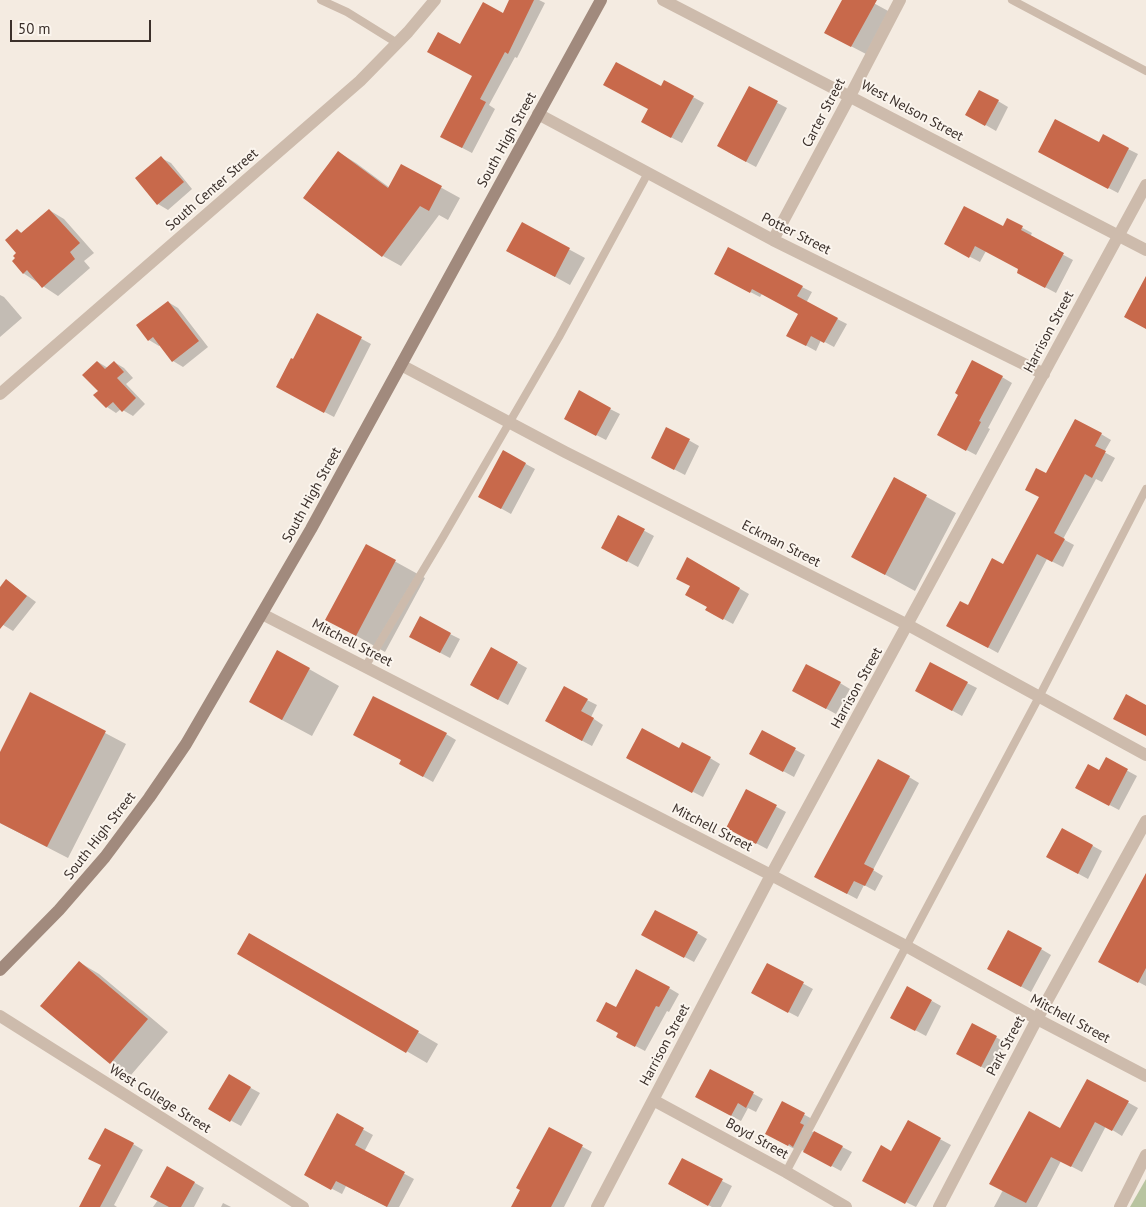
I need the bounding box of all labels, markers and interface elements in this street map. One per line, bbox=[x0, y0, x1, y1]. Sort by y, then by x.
scale bar bbox=[12, 10, 154, 42]
text: 50 m bbox=[18, 19, 51, 38]
street label: Carter Street bbox=[799, 76, 849, 150]
street label: West Nelson Street bbox=[858, 77, 966, 145]
street label: South High Street bbox=[474, 89, 540, 191]
street label: South Center Street bbox=[162, 145, 262, 235]
street label: Potter Street bbox=[759, 209, 833, 259]
street label: Harrison Street bbox=[1020, 288, 1078, 376]
street label: South High Street bbox=[279, 444, 345, 546]
street label: Eckman Street bbox=[739, 517, 823, 571]
street label: Mitchell Street bbox=[309, 616, 395, 670]
street label: Harrison Street bbox=[828, 644, 886, 732]
street label: South High Street bbox=[61, 789, 139, 883]
street label: Mitchell Street bbox=[669, 801, 755, 855]
street label: Mitchell Street bbox=[1027, 991, 1113, 1047]
street label: Harrison Street bbox=[636, 1001, 694, 1089]
street label: Park Street bbox=[983, 1013, 1029, 1079]
street label: West College Street bbox=[106, 1061, 214, 1137]
street label: Boyd Street bbox=[723, 1115, 791, 1163]

